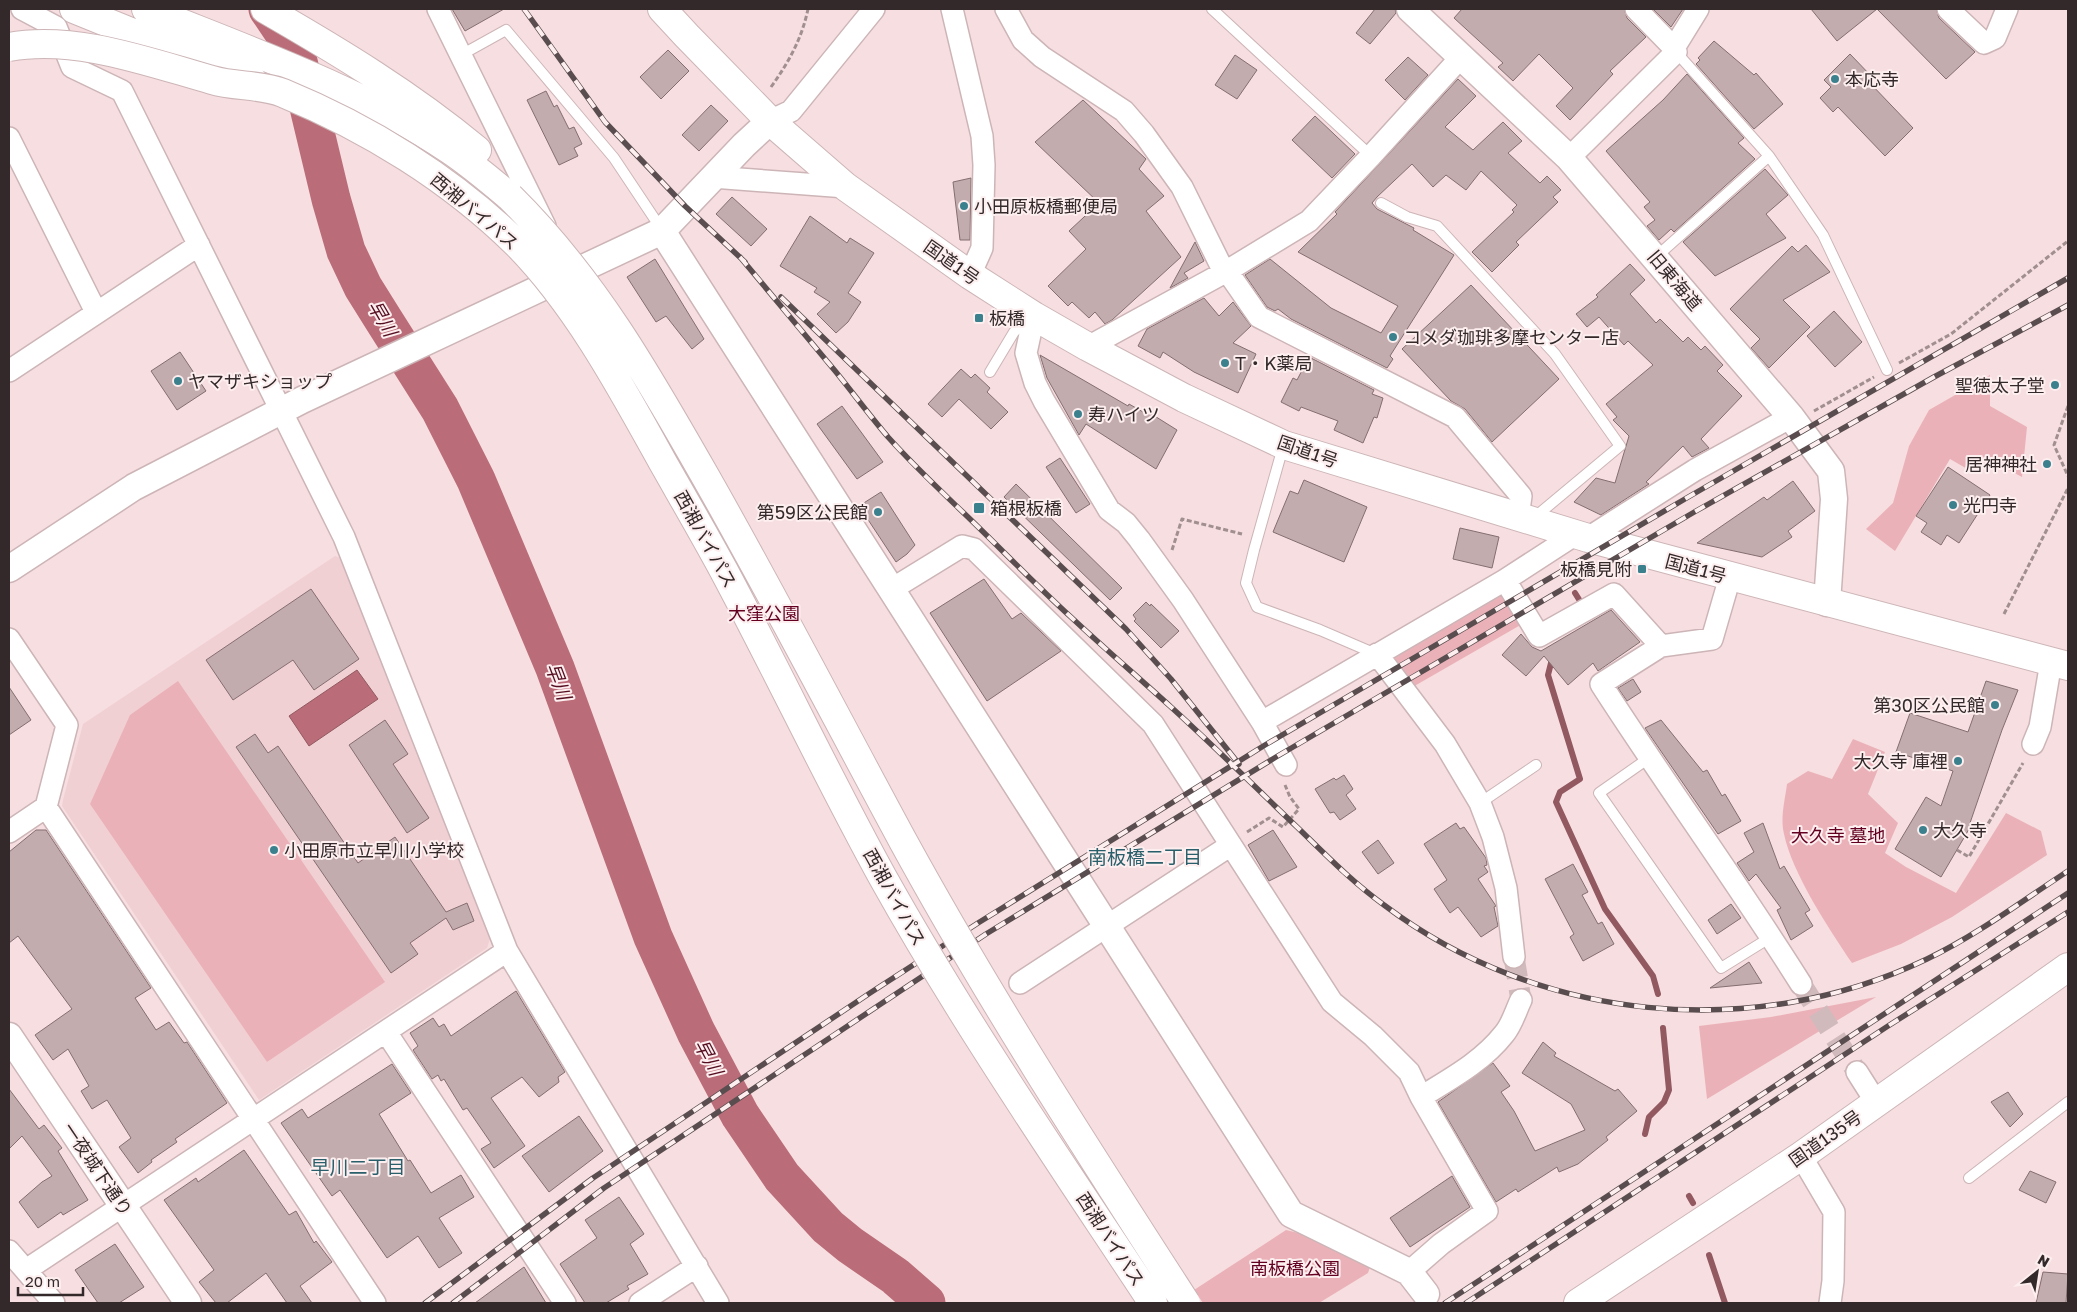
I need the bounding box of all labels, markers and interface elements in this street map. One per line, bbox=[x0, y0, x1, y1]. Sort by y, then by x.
place label: 本応寺 bbox=[1845, 68, 1899, 90]
marker: 本応寺 bbox=[1829, 73, 1841, 85]
street label: 西湘バイパス bbox=[427, 168, 523, 254]
place label: 小田原板橋郵便局 bbox=[974, 195, 1118, 217]
marker: 小田原板橋郵便局 bbox=[958, 200, 970, 212]
street label: 国道1号 bbox=[920, 235, 984, 289]
street label: 旧東海道 bbox=[1643, 245, 1707, 315]
water label: 早川 bbox=[364, 296, 403, 342]
place label: 板橋 bbox=[989, 307, 1025, 329]
marker: 板橋 bbox=[973, 312, 985, 324]
place label: コメダ珈琲多摩センター店 bbox=[1403, 326, 1619, 348]
marker: コメダ珈琲多摩センター店 bbox=[1387, 331, 1399, 343]
place label: T・K薬局 bbox=[1235, 352, 1313, 374]
marker: T・K薬局 bbox=[1219, 357, 1231, 369]
place label: ヤマザキショップ bbox=[188, 370, 332, 392]
place label: 聖徳太子堂 bbox=[1955, 374, 2045, 396]
marker: ヤマザキショップ bbox=[172, 375, 184, 387]
marker: 聖徳太子堂 bbox=[2049, 379, 2061, 391]
place label: 寿ハイツ bbox=[1088, 403, 1160, 425]
marker: 寿ハイツ bbox=[1072, 408, 1084, 420]
street label: 国道1号 bbox=[1275, 430, 1341, 472]
place label: 居神神社 bbox=[1965, 453, 2037, 475]
marker: 居神神社 bbox=[2041, 458, 2053, 470]
street label: 西湘バイパス bbox=[670, 487, 742, 591]
place label: 光円寺 bbox=[1963, 494, 2017, 516]
place label: 箱根板橋 bbox=[990, 497, 1062, 519]
marker: 光円寺 bbox=[1947, 499, 1959, 511]
place label: 第59区公民館 bbox=[757, 501, 868, 523]
marker: 箱根板橋 bbox=[972, 501, 986, 515]
marker: 第59区公民館 bbox=[872, 506, 884, 518]
street label: 国道1号 bbox=[1663, 549, 1729, 587]
place label: 板橋見附 bbox=[1560, 558, 1632, 580]
marker: 板橋見附 bbox=[1636, 563, 1648, 575]
park label: 大窪公園 bbox=[728, 602, 800, 624]
water label: 早川 bbox=[541, 659, 577, 705]
place label: 第30区公民館 bbox=[1873, 694, 1985, 716]
marker: 第30区公民館 bbox=[1989, 699, 2001, 711]
place label: 大久寺 庫裡 bbox=[1854, 750, 1948, 772]
marker: 大久寺 庫裡 bbox=[1952, 755, 1964, 767]
place label: 大久寺 bbox=[1933, 819, 1987, 841]
park label: 大久寺 墓地 bbox=[1791, 824, 1885, 846]
marker: 大久寺 bbox=[1917, 824, 1929, 836]
place label: 小田原市立早川小学校 bbox=[284, 839, 464, 861]
marker: 小田原市立早川小学校 bbox=[268, 844, 280, 856]
street label: 西湘バイパス bbox=[859, 845, 931, 949]
district label: 南板橋二丁目 bbox=[1088, 845, 1202, 868]
water label: 早川 bbox=[690, 1035, 729, 1081]
street label: 国道135号 bbox=[1784, 1105, 1866, 1171]
street label: 一夜城下通り bbox=[59, 1118, 137, 1220]
district label: 早川二丁目 bbox=[310, 1155, 406, 1178]
street label: 西湘バイパス bbox=[1072, 1188, 1150, 1290]
north arrow bbox=[2012, 1247, 2062, 1297]
text: N bbox=[2035, 1250, 2053, 1270]
park label: 南板橋公園 bbox=[1250, 1257, 1340, 1279]
scale bar bbox=[18, 1264, 82, 1296]
text: 20 m bbox=[25, 1272, 60, 1290]

